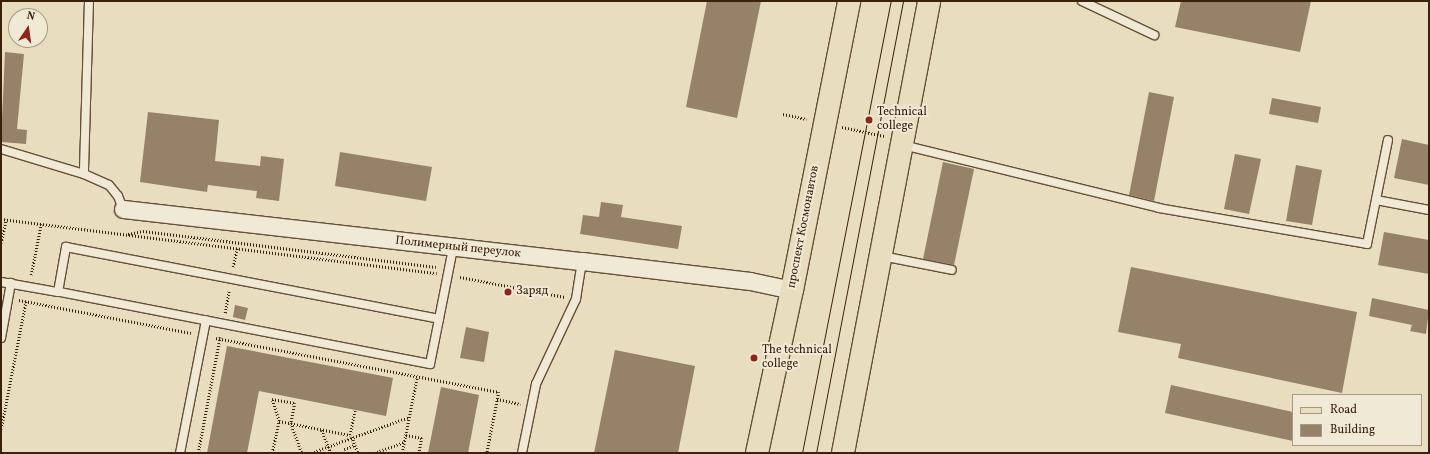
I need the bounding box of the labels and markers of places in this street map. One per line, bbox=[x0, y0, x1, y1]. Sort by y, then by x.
place label: Technical college bbox=[877, 106, 927, 134]
marker: Technical college bbox=[864, 115, 874, 125]
place label: Заряд bbox=[516, 285, 548, 299]
marker: Заряд bbox=[503, 287, 513, 297]
place label: The technical college bbox=[762, 344, 832, 372]
marker: The technical college bbox=[749, 353, 759, 363]

